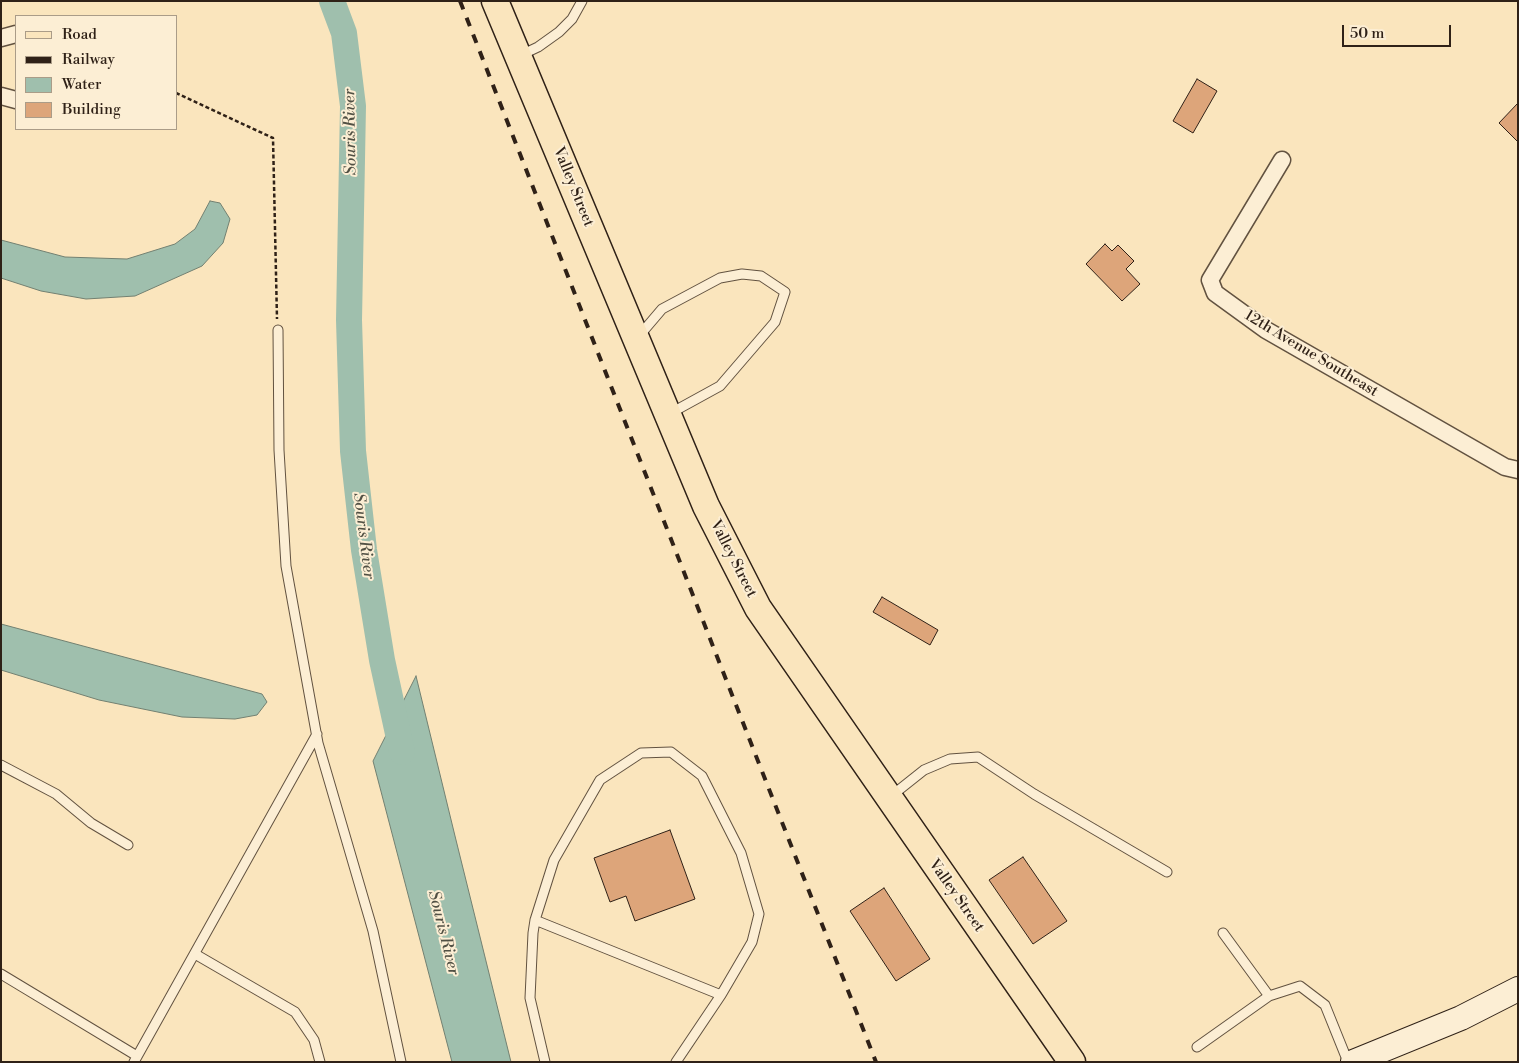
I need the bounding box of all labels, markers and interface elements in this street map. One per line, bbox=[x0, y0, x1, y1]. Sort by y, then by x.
legend bbox=[15, 15, 178, 130]
scale bar bbox=[1344, 15, 1453, 47]
text: 50 m bbox=[1350, 24, 1384, 43]
text: Road bbox=[62, 25, 97, 44]
text: Railway bbox=[62, 50, 115, 69]
text: Water bbox=[62, 75, 101, 94]
water label: Souris River bbox=[341, 89, 361, 175]
text: Building bbox=[62, 100, 121, 119]
street label: Valley Street bbox=[549, 144, 597, 230]
street label: 12th Avenue Southeast bbox=[1241, 307, 1381, 401]
water label: Souris River bbox=[348, 492, 378, 580]
street label: Valley Street bbox=[706, 517, 760, 601]
street label: Valley Street bbox=[924, 856, 988, 936]
water label: Souris River bbox=[423, 889, 463, 977]

